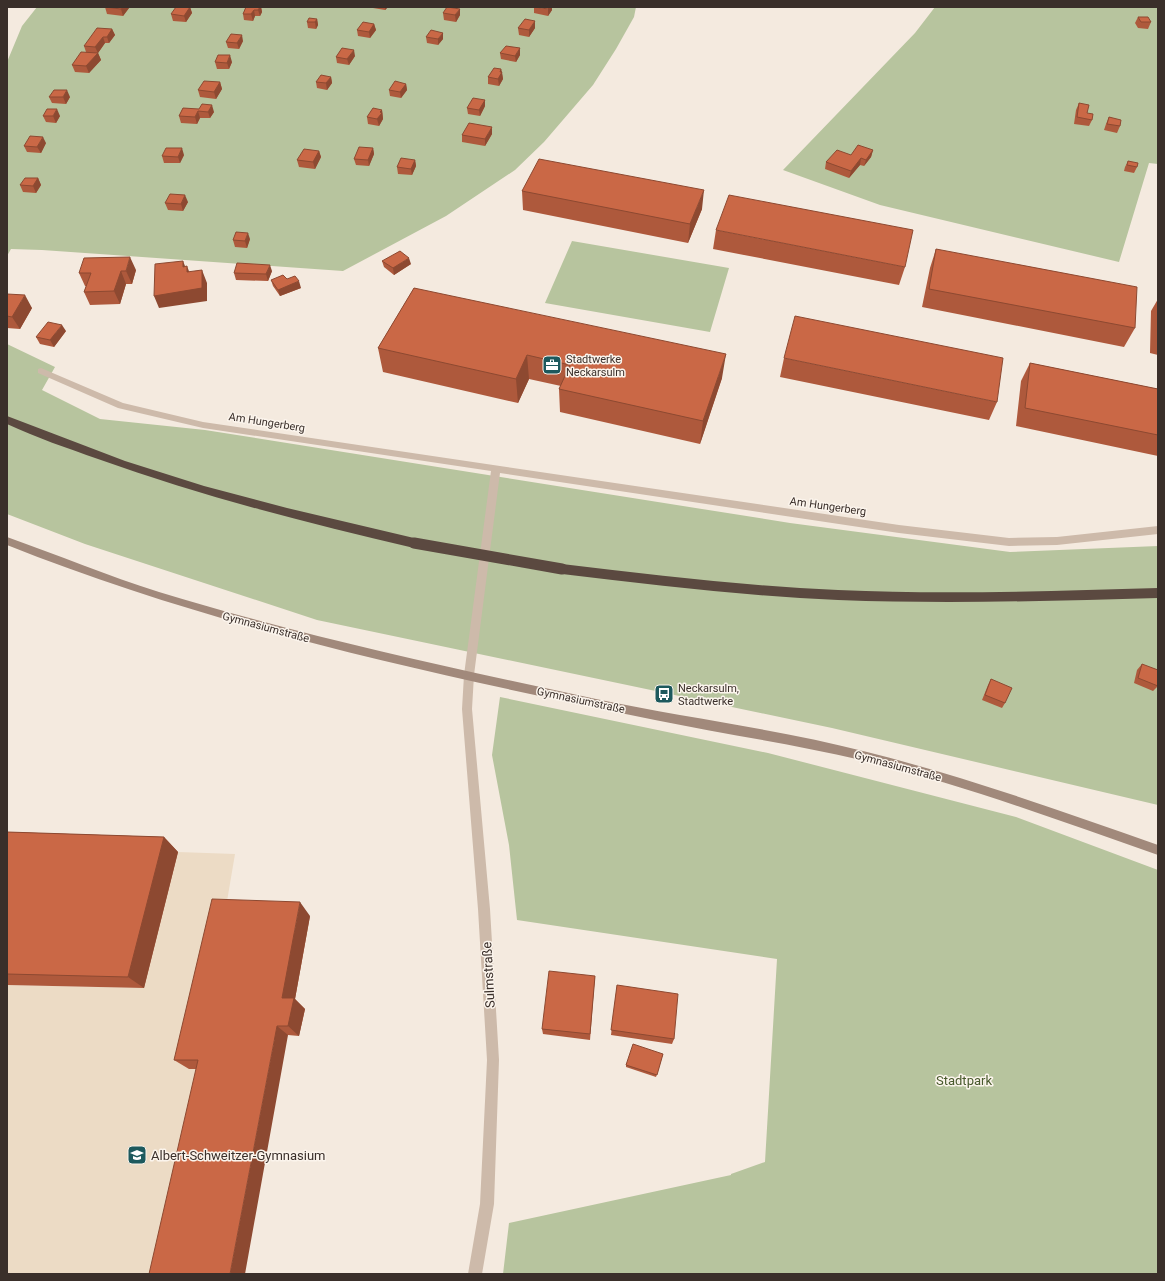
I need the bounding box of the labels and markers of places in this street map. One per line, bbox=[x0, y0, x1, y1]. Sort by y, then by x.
place label: Stadtwerke Neckarsulm bbox=[566, 353, 625, 379]
office icon: Stadtwerke Neckarsulm bbox=[541, 354, 563, 376]
place label: Neckarsulm, Stadtwerke bbox=[678, 682, 739, 708]
bus stop icon: Neckarsulm, Stadtwerke bbox=[653, 683, 675, 705]
school or university icon: Albert-Schweitzer-Gymnasium bbox=[126, 1144, 148, 1166]
place label: Albert-Schweitzer-Gymnasium bbox=[151, 1148, 326, 1163]

